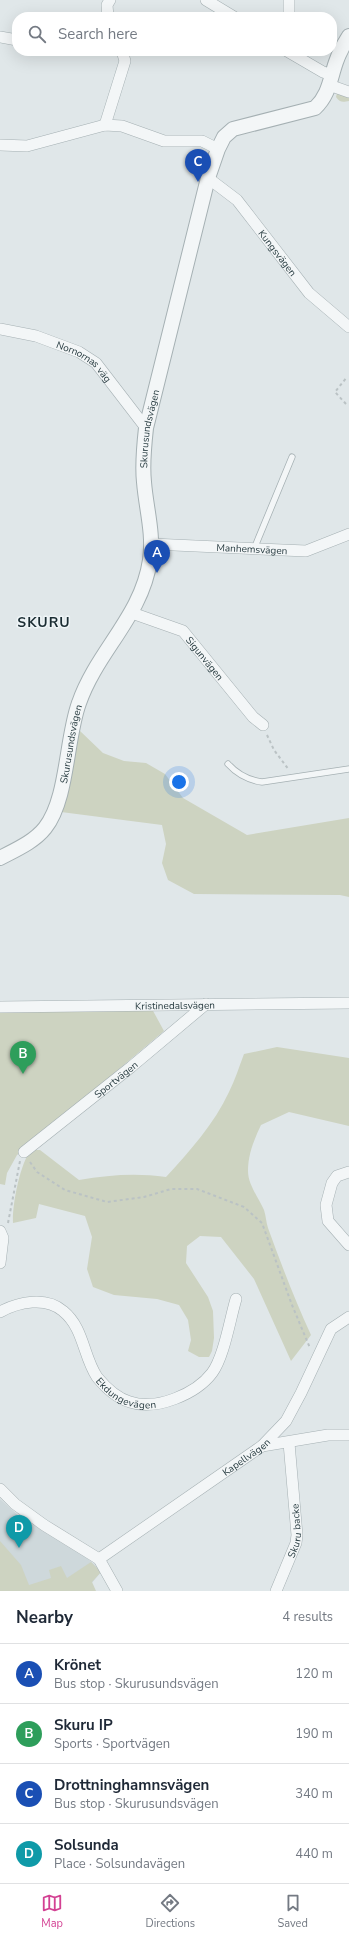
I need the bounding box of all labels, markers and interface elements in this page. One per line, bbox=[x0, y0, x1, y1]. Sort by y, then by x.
search box bbox=[12, 12, 337, 56]
icon: search bbox=[26, 23, 48, 45]
text: Search here bbox=[58, 24, 138, 44]
pin: C bbox=[185, 149, 211, 182]
street label: Kungsvägen bbox=[255, 227, 299, 279]
street label: Nornornas väg bbox=[54, 338, 114, 386]
street label: Skurusundsvägen bbox=[137, 388, 163, 468]
pin: A bbox=[144, 540, 170, 573]
street label: Manhemsvägen bbox=[216, 541, 288, 558]
district label: SKURU bbox=[17, 613, 71, 632]
street label: Sigunvägen bbox=[182, 634, 226, 684]
street label: Skurusundsvägen bbox=[57, 703, 86, 785]
your location bbox=[169, 772, 189, 792]
street label: Kristinedalsvägen bbox=[135, 999, 215, 1013]
pin: B bbox=[10, 1041, 36, 1074]
street label: Sportvägen bbox=[91, 1058, 141, 1102]
street label: Ekdungevägen bbox=[92, 1375, 157, 1413]
street label: Kapellvägen bbox=[220, 1436, 274, 1479]
street label: Skuru backe bbox=[285, 1503, 305, 1560]
pin: D bbox=[6, 1515, 32, 1548]
text: Nearby bbox=[16, 1606, 73, 1629]
text: 4 results bbox=[282, 1608, 333, 1626]
text: Krönet bbox=[54, 1655, 101, 1675]
text: A bbox=[24, 1665, 34, 1683]
text: 120 m bbox=[295, 1665, 333, 1683]
text: Bus stop · Skurusundsvägen bbox=[54, 1675, 219, 1693]
text: Skuru IP bbox=[54, 1715, 113, 1735]
text: B bbox=[25, 1725, 33, 1743]
text: 190 m bbox=[295, 1725, 333, 1743]
text: Sports · Sportvägen bbox=[54, 1735, 170, 1753]
text: Drottninghamnsvägen bbox=[54, 1775, 209, 1795]
text: C bbox=[25, 1785, 33, 1803]
text: 340 m bbox=[295, 1785, 333, 1803]
text: Bus stop · Skurusundsvägen bbox=[54, 1795, 219, 1813]
text: Solsunda bbox=[54, 1835, 119, 1855]
text: D bbox=[24, 1845, 34, 1863]
text: 440 m bbox=[295, 1845, 333, 1863]
text: Place · Solsundavägen bbox=[54, 1855, 185, 1873]
tab: Map bbox=[41, 1892, 63, 1931]
tab: Directions bbox=[145, 1892, 195, 1931]
tab: Saved bbox=[277, 1892, 308, 1931]

